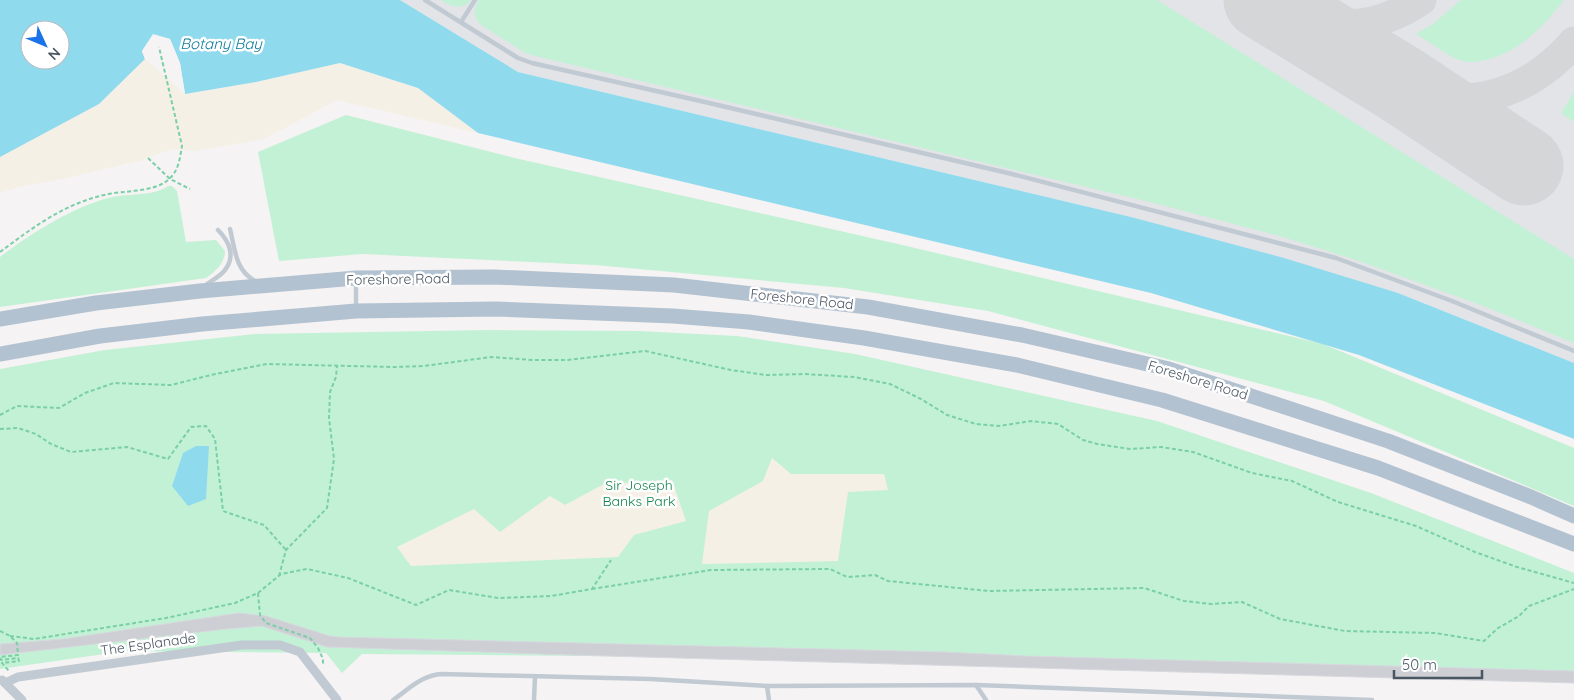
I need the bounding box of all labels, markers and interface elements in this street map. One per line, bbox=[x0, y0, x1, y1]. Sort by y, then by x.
north arrow bbox=[20, 20, 70, 70]
water label: Botany Bay bbox=[180, 34, 263, 53]
text: N bbox=[44, 44, 64, 64]
street label: Foreshore Road bbox=[346, 269, 450, 289]
street label: Foreshore Road bbox=[749, 285, 855, 313]
street label: Foreshore Road bbox=[1146, 356, 1250, 404]
park label: Sir Joseph Banks Park bbox=[602, 476, 676, 510]
street label: The Esplanade bbox=[99, 628, 197, 660]
scale bar bbox=[1394, 648, 1482, 680]
text: 50 m bbox=[1402, 655, 1437, 674]

